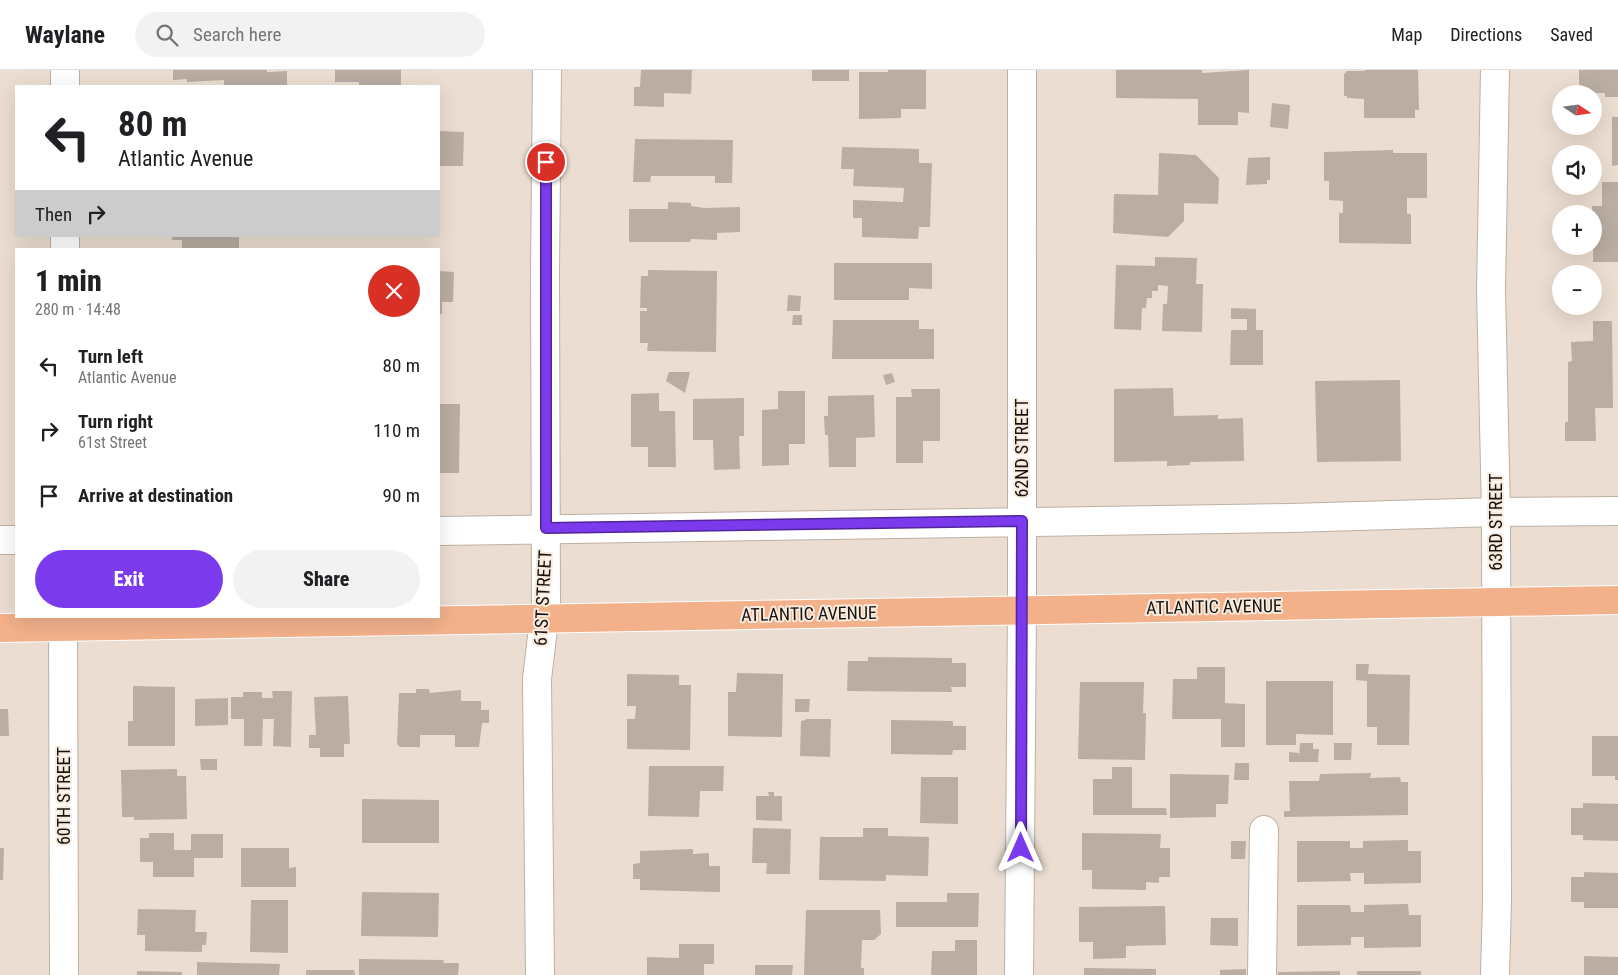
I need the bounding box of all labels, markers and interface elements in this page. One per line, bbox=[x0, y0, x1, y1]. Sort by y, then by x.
search box bbox=[135, 12, 485, 57]
text: Waylane bbox=[25, 21, 105, 49]
icon: search bbox=[153, 21, 181, 49]
text: Search here bbox=[193, 23, 281, 46]
text: Map bbox=[1391, 24, 1422, 45]
text: Directions bbox=[1450, 24, 1522, 45]
text: Saved bbox=[1550, 24, 1593, 45]
north arrow bbox=[1552, 85, 1602, 135]
map controls bbox=[1552, 85, 1602, 315]
text: 80 m bbox=[118, 104, 187, 145]
icon: left bbox=[35, 105, 100, 170]
pin bbox=[525, 141, 567, 183]
button: sound bbox=[1552, 145, 1602, 195]
text: Atlantic Avenue bbox=[118, 146, 253, 171]
icon: arrive bbox=[532, 148, 560, 176]
icon: right bbox=[82, 200, 110, 228]
text: Then bbox=[35, 203, 72, 226]
button: + bbox=[1552, 205, 1602, 255]
text: 1 min bbox=[35, 263, 102, 298]
button: close bbox=[368, 265, 420, 317]
button: − bbox=[1552, 265, 1602, 315]
text: 280 m · 14:48 bbox=[35, 300, 121, 319]
text: Turn left bbox=[78, 345, 143, 368]
icon: left bbox=[35, 352, 63, 380]
text: 80 m bbox=[383, 354, 420, 377]
text: Atlantic Avenue bbox=[78, 368, 176, 387]
street label: 62ND STREET bbox=[1011, 398, 1032, 498]
text: Turn right bbox=[78, 410, 153, 433]
icon: right bbox=[35, 417, 63, 445]
text: 110 m bbox=[373, 419, 420, 442]
text: 61st Street bbox=[78, 433, 147, 452]
street label: 63RD STREET bbox=[1485, 473, 1506, 571]
icon: arrive bbox=[35, 482, 63, 510]
text: Arrive at destination bbox=[78, 484, 233, 507]
text: 90 m bbox=[383, 484, 420, 507]
button: Exit bbox=[35, 550, 223, 608]
button: Share bbox=[233, 550, 420, 608]
street label: 61ST STREET bbox=[530, 550, 555, 646]
street label: ATLANTIC AVENUE bbox=[1146, 595, 1282, 618]
street label: ATLANTIC AVENUE bbox=[741, 602, 877, 625]
street label: 60TH STREET bbox=[53, 747, 74, 845]
position arrow bbox=[994, 821, 1046, 873]

